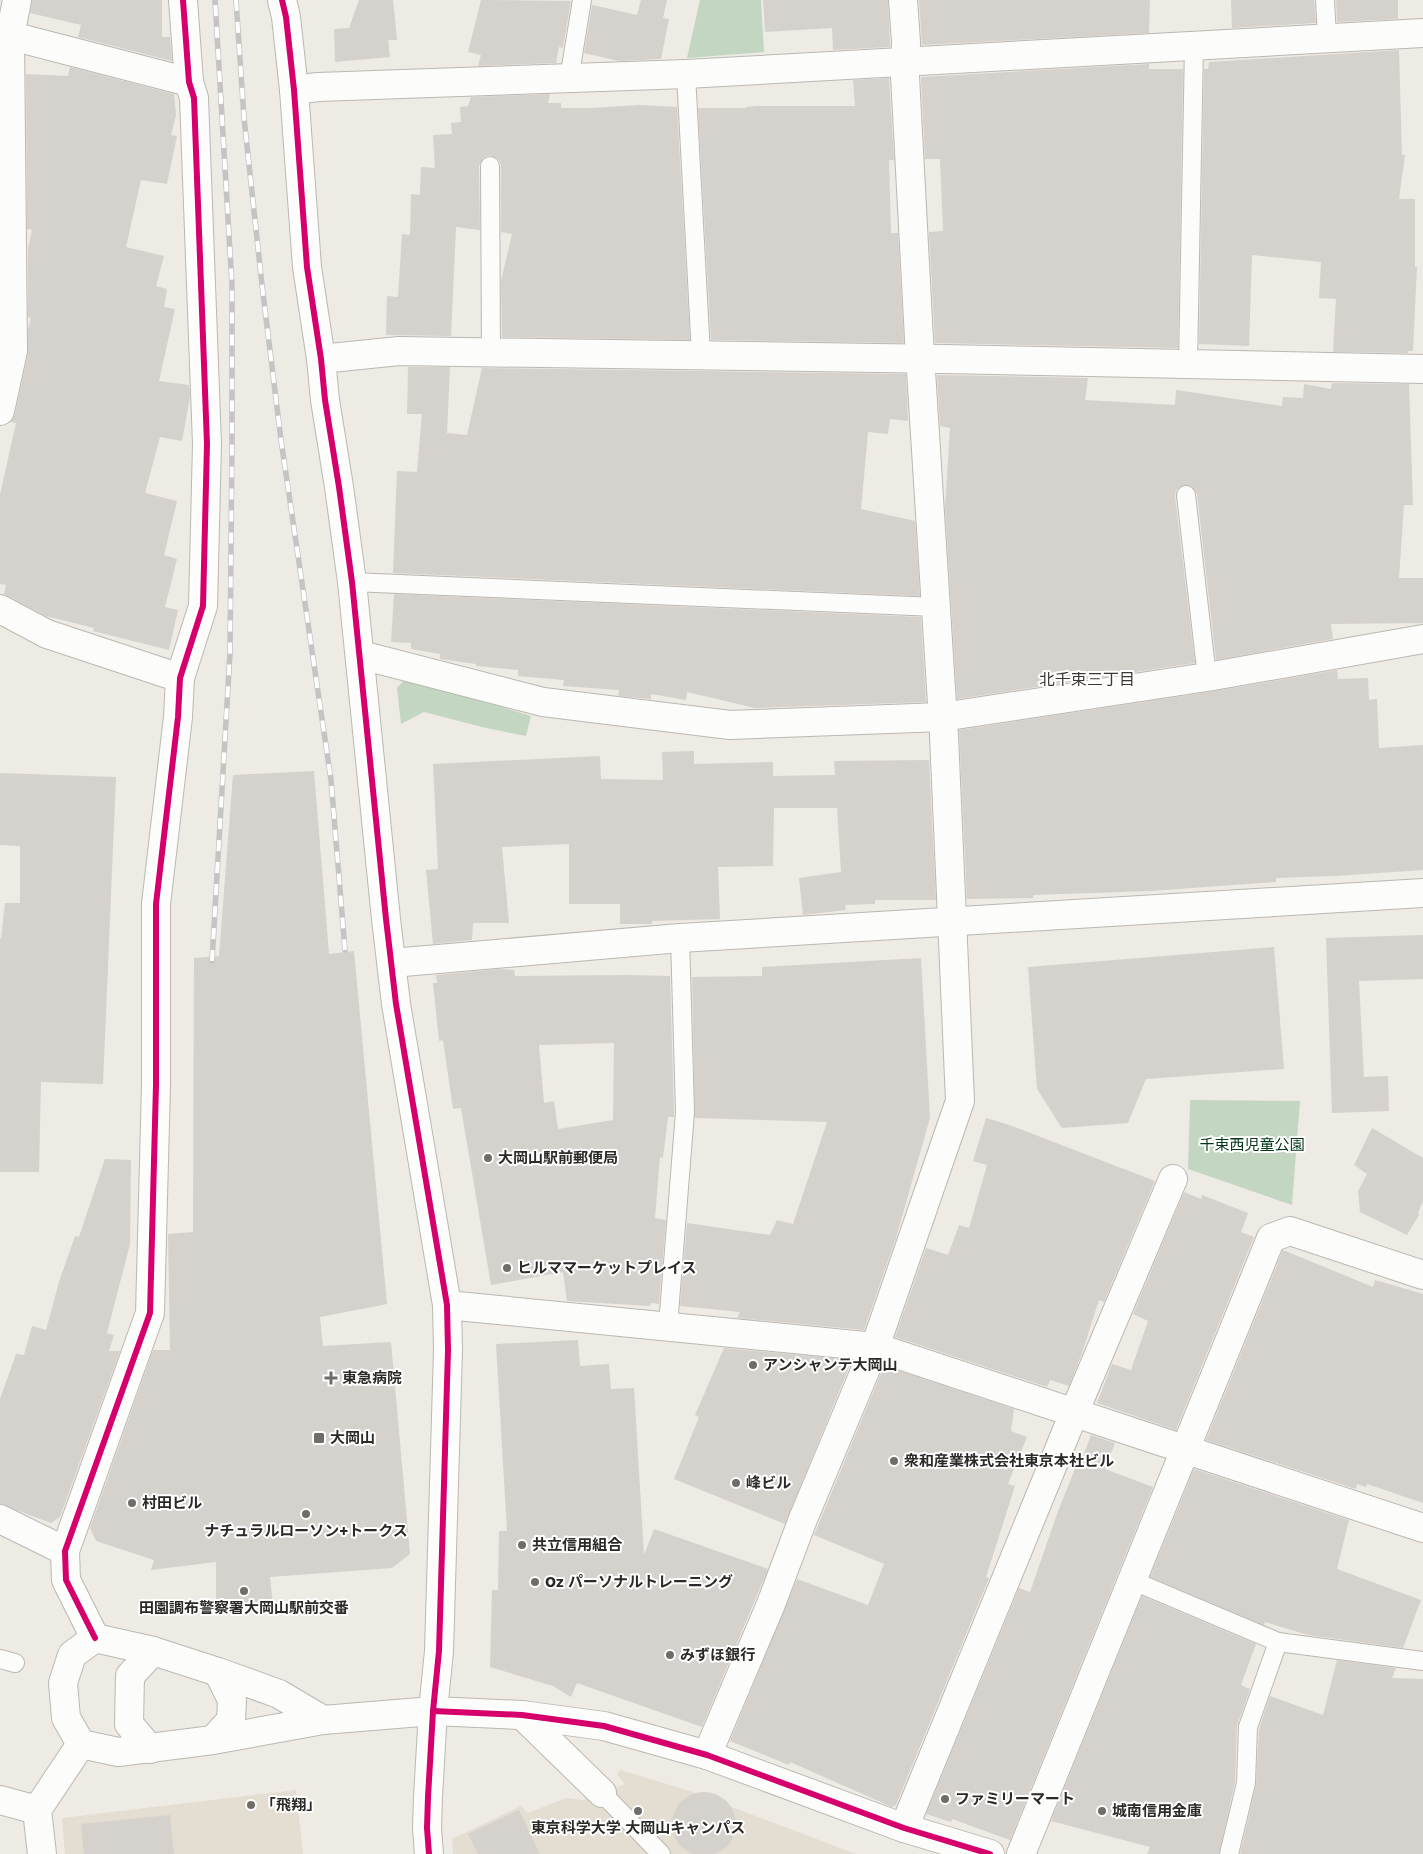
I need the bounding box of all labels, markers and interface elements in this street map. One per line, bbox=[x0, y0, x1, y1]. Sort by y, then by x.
district label: 北千束三丁目 bbox=[1039, 670, 1135, 689]
park label: 千束西児童公園 bbox=[1199, 1136, 1305, 1154]
place label: 大岡山駅前郵便局 bbox=[498, 1149, 618, 1167]
marker: 大岡山駅前郵便局 bbox=[482, 1152, 494, 1164]
place label: ヒルママーケットプレイス bbox=[517, 1259, 697, 1277]
marker: ヒルママーケットプレイス bbox=[501, 1262, 513, 1274]
place label: アンシャンテ大岡山 bbox=[763, 1356, 897, 1374]
marker: アンシャンテ大岡山 bbox=[747, 1359, 759, 1371]
place label: 東急病院 bbox=[342, 1369, 402, 1387]
marker: 東急病院 bbox=[324, 1371, 338, 1385]
place label: 大岡山 bbox=[330, 1429, 375, 1447]
marker: 大岡山 bbox=[312, 1431, 326, 1445]
place label: 衆和産業株式会社東京本社ビル bbox=[904, 1452, 1114, 1470]
marker: 衆和産業株式会社東京本社ビル bbox=[888, 1455, 900, 1467]
place label: 峰ビル bbox=[746, 1474, 791, 1492]
marker: 峰ビル bbox=[730, 1477, 742, 1489]
place label: 村田ビル bbox=[142, 1494, 202, 1512]
marker: 村田ビル bbox=[126, 1497, 138, 1509]
marker: ナチュラルローソン+トークス bbox=[300, 1508, 312, 1520]
place label: ナチュラルローソン+トークス bbox=[204, 1522, 408, 1540]
place label: 共立信用組合 bbox=[532, 1536, 623, 1554]
marker: 共立信用組合 bbox=[516, 1539, 528, 1551]
place label: Oz パーソナルトレーニング bbox=[545, 1573, 733, 1591]
marker: Oz パーソナルトレーニング bbox=[529, 1576, 541, 1588]
marker: 田園調布警察署大岡山駅前交番 bbox=[238, 1585, 250, 1597]
place label: 田園調布警察署大岡山駅前交番 bbox=[139, 1599, 349, 1617]
place label: みずほ銀行 bbox=[680, 1646, 755, 1664]
marker: みずほ銀行 bbox=[664, 1649, 676, 1661]
place label: ファミリーマート bbox=[955, 1790, 1075, 1808]
marker: ファミリーマート bbox=[939, 1793, 951, 1805]
place label: 「飛翔」 bbox=[261, 1796, 321, 1814]
marker: 「飛翔」 bbox=[245, 1799, 257, 1811]
place label: 城南信用金庫 bbox=[1112, 1802, 1202, 1820]
marker: 東京科学大学 大岡山キャンパス bbox=[632, 1805, 644, 1817]
marker: 城南信用金庫 bbox=[1096, 1805, 1108, 1817]
place label: 東京科学大学 大岡山キャンパス bbox=[531, 1819, 745, 1837]

